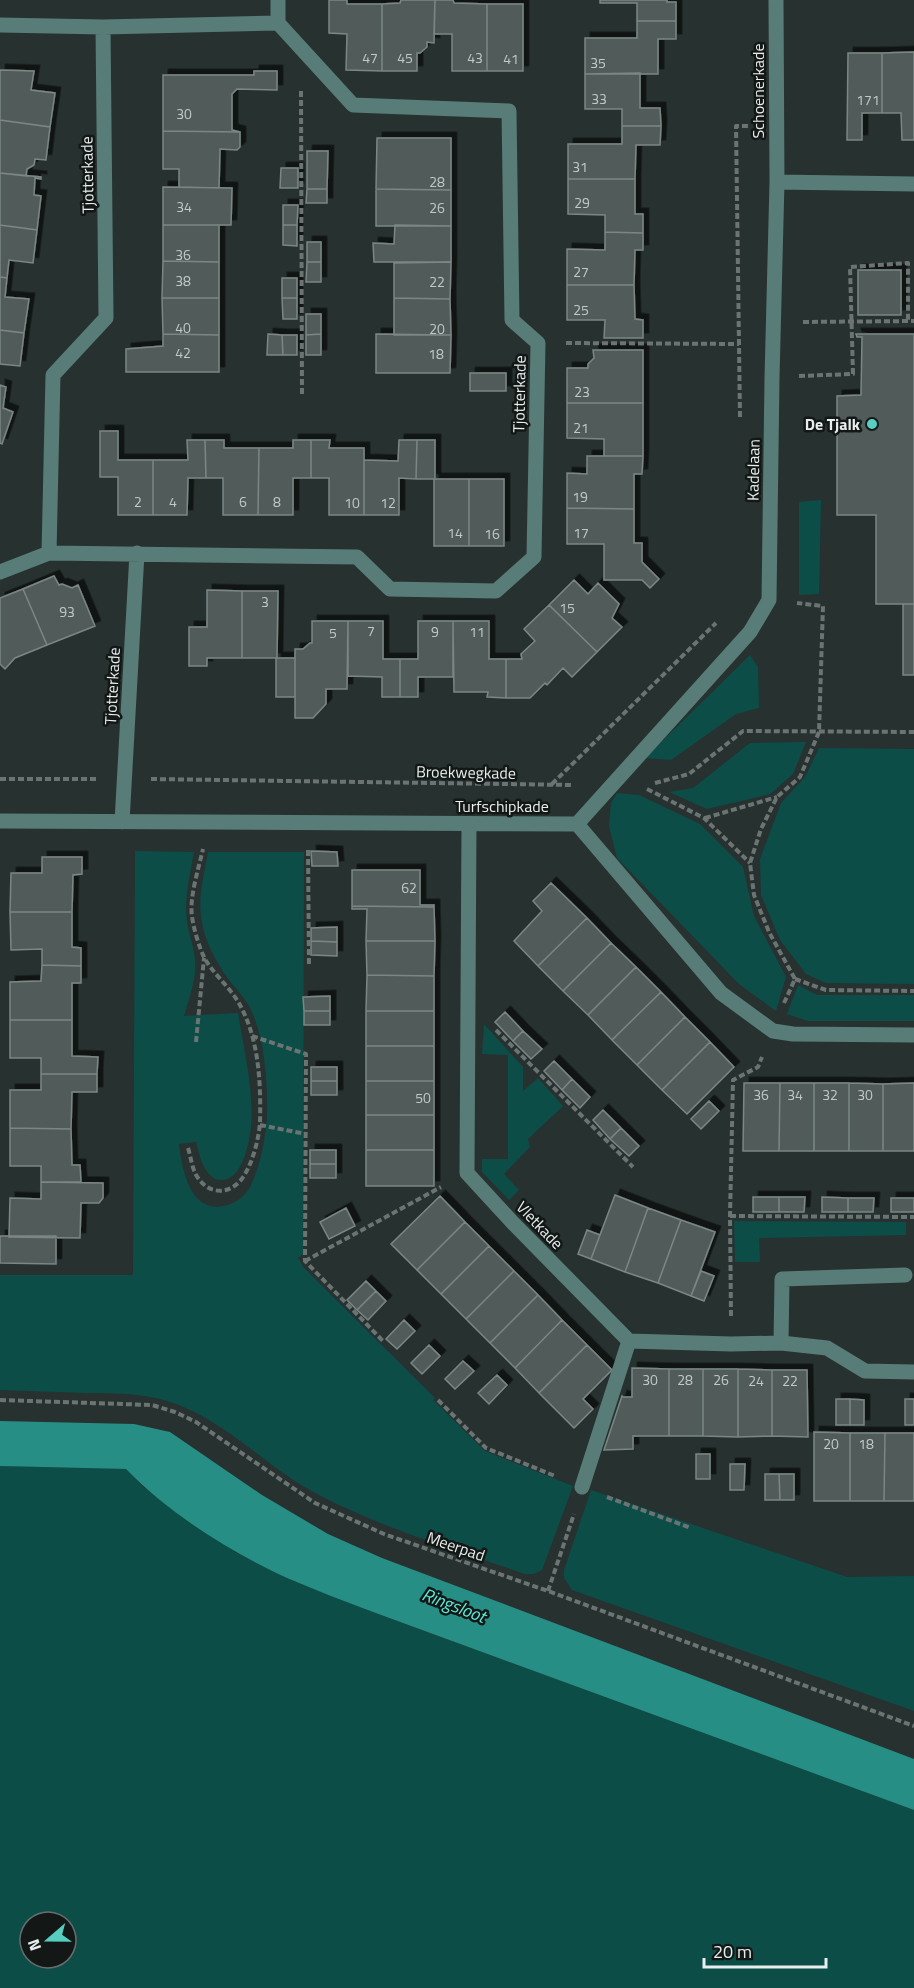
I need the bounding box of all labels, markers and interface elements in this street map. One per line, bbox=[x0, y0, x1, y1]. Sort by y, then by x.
street label: Schoenerkade bbox=[746, 43, 770, 139]
house number: 47 bbox=[362, 47, 378, 68]
house number: 45 bbox=[397, 47, 413, 68]
house number: 43 bbox=[467, 47, 483, 68]
house number: 41 bbox=[503, 48, 519, 69]
house number: 35 bbox=[590, 52, 606, 73]
house number: 33 bbox=[591, 88, 607, 109]
house number: 171 bbox=[856, 89, 880, 110]
house number: 30 bbox=[176, 103, 192, 124]
street label: Tjotterkade bbox=[74, 136, 100, 214]
house number: 31 bbox=[572, 156, 588, 177]
house number: 28 bbox=[429, 171, 445, 192]
house number: 29 bbox=[574, 192, 590, 213]
house number: 34 bbox=[176, 196, 192, 217]
house number: 26 bbox=[429, 197, 445, 218]
house number: 36 bbox=[175, 244, 191, 265]
house number: 27 bbox=[573, 261, 589, 282]
house number: 38 bbox=[175, 270, 191, 291]
house number: 22 bbox=[429, 271, 445, 292]
house number: 25 bbox=[573, 299, 589, 320]
house number: 40 bbox=[175, 317, 191, 338]
house number: 20 bbox=[429, 318, 445, 339]
house number: 42 bbox=[175, 342, 191, 363]
house number: 18 bbox=[428, 343, 444, 364]
street label: Tjotterkade bbox=[506, 355, 532, 433]
house number: 23 bbox=[574, 381, 590, 402]
place label: De Tjalk bbox=[805, 412, 861, 436]
house number: 21 bbox=[573, 417, 589, 438]
marker: De Tjalk bbox=[865, 417, 879, 431]
street label: Kadelaan bbox=[740, 439, 766, 501]
house number: 19 bbox=[572, 486, 588, 507]
house number: 2 bbox=[134, 491, 142, 512]
house number: 4 bbox=[169, 491, 177, 512]
house number: 6 bbox=[239, 491, 247, 512]
house number: 8 bbox=[273, 491, 281, 512]
house number: 10 bbox=[344, 492, 360, 513]
house number: 12 bbox=[380, 492, 396, 513]
house number: 14 bbox=[447, 522, 463, 543]
house number: 17 bbox=[573, 522, 589, 543]
house number: 16 bbox=[484, 523, 500, 544]
house number: 3 bbox=[261, 591, 269, 612]
house number: 15 bbox=[559, 597, 575, 618]
house number: 93 bbox=[59, 601, 75, 622]
house number: 7 bbox=[367, 620, 375, 641]
house number: 9 bbox=[431, 621, 439, 642]
house number: 11 bbox=[469, 621, 485, 642]
house number: 5 bbox=[329, 622, 337, 643]
street label: Tjotterkade bbox=[98, 647, 126, 725]
street label: Broekwegkade bbox=[416, 759, 516, 785]
street label: Turfschipkade bbox=[455, 794, 549, 818]
house number: 62 bbox=[401, 877, 417, 898]
house number: 36 bbox=[753, 1084, 769, 1105]
house number: 34 bbox=[787, 1084, 803, 1105]
house number: 32 bbox=[822, 1084, 838, 1105]
house number: 30 bbox=[857, 1084, 873, 1105]
house number: 50 bbox=[415, 1087, 431, 1108]
street label: Vletkade bbox=[511, 1195, 569, 1255]
house number: 30 bbox=[642, 1369, 658, 1390]
house number: 28 bbox=[677, 1369, 693, 1390]
house number: 26 bbox=[713, 1369, 729, 1390]
house number: 24 bbox=[748, 1370, 764, 1391]
house number: 22 bbox=[782, 1370, 798, 1391]
house number: 20 bbox=[823, 1433, 839, 1454]
house number: 18 bbox=[858, 1433, 874, 1454]
street label: Meerpad bbox=[424, 1525, 488, 1567]
water label: Ringsloot bbox=[418, 1581, 492, 1630]
north arrow bbox=[18, 1910, 78, 1970]
scale bar bbox=[704, 1931, 826, 1969]
text: N bbox=[21, 1936, 47, 1954]
text: 20 m bbox=[713, 1938, 752, 1965]

